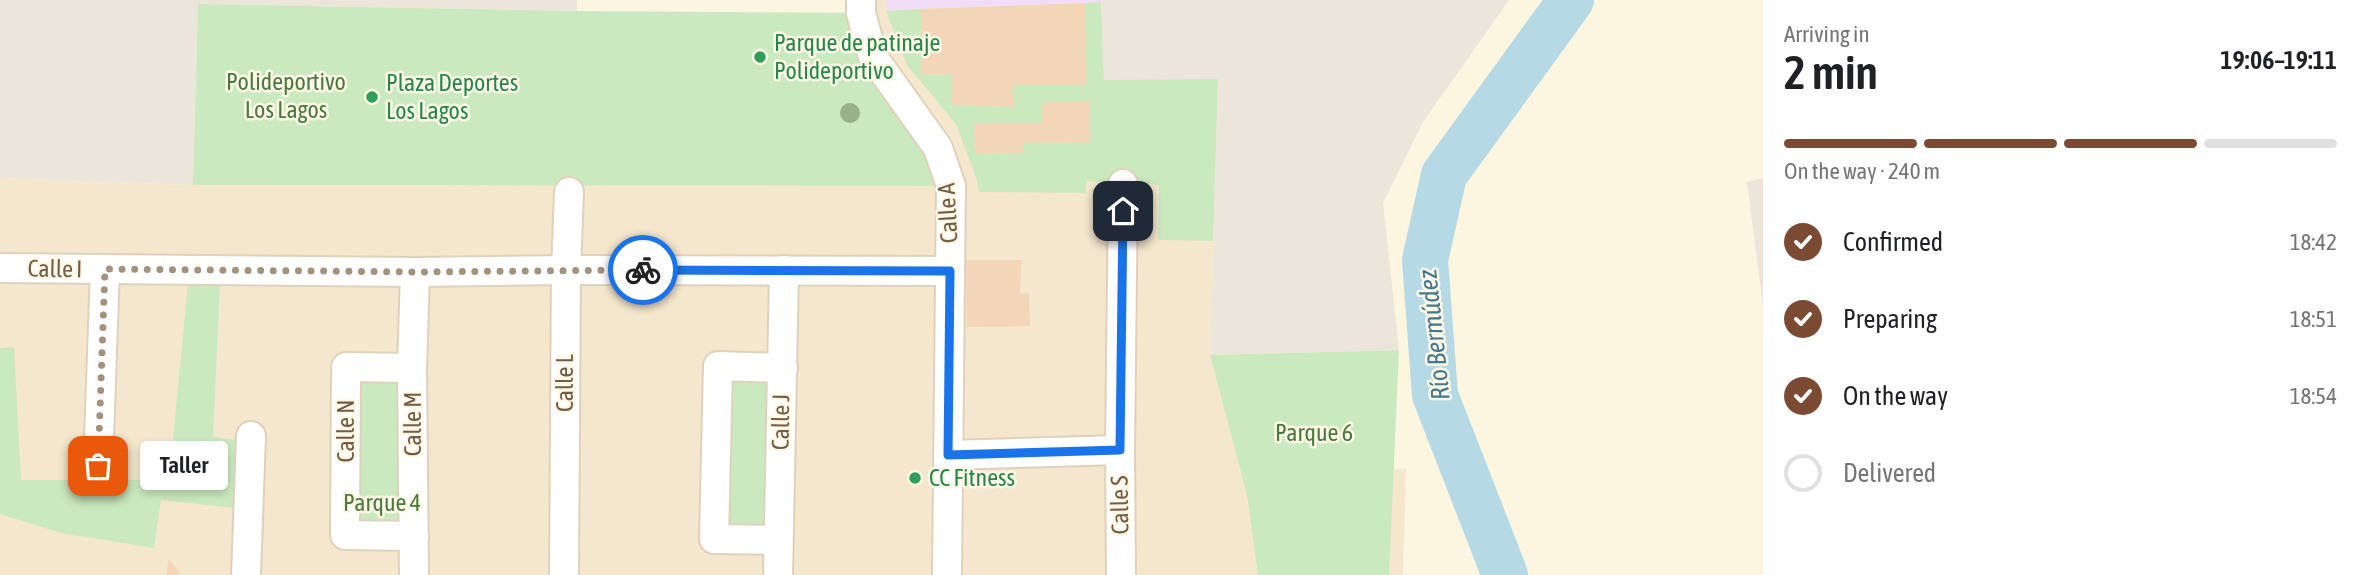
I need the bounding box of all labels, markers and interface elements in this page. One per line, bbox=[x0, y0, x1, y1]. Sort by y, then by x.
text: Arriving in bbox=[1784, 21, 1870, 47]
place label: Parque de patinaje Polideportivo bbox=[774, 29, 940, 84]
text: 19:06–19:11 bbox=[2220, 45, 2337, 75]
text: 2 min bbox=[1784, 46, 1878, 99]
marker: Parque de patinaje Polideportivo bbox=[752, 49, 768, 65]
park label: Polideportivo Los Lagos bbox=[226, 68, 346, 123]
place label: Plaza Deportes Los Lagos bbox=[386, 69, 518, 124]
marker: Plaza Deportes Los Lagos bbox=[364, 89, 380, 105]
text: On the way · 240 m bbox=[1784, 158, 1940, 184]
pin bbox=[1093, 181, 1153, 241]
street label: Calle A bbox=[932, 182, 963, 244]
icon: home bbox=[1104, 192, 1142, 230]
icon: check bbox=[1784, 223, 1822, 261]
text: Confirmed bbox=[1843, 227, 1943, 257]
text: 18:42 bbox=[2290, 229, 2337, 255]
courier bbox=[608, 235, 678, 305]
icon: bike bbox=[624, 251, 662, 289]
street label: Calle I bbox=[27, 255, 83, 282]
water label: Río Bermúdez bbox=[1412, 267, 1456, 402]
icon: check bbox=[1784, 300, 1822, 338]
text: Preparing bbox=[1843, 304, 1937, 334]
text: 18:51 bbox=[2290, 306, 2337, 332]
street label: Calle L bbox=[551, 353, 578, 412]
icon: check bbox=[1784, 377, 1822, 415]
text: On the way bbox=[1843, 381, 1948, 411]
text: 18:54 bbox=[2290, 383, 2337, 409]
street label: Calle M bbox=[399, 392, 426, 456]
street label: Calle J bbox=[767, 394, 794, 450]
street label: Calle N bbox=[332, 400, 359, 462]
park label: Parque 6 bbox=[1275, 419, 1353, 446]
pin bbox=[68, 436, 128, 496]
callout: Taller bbox=[140, 442, 228, 490]
icon: bag bbox=[79, 447, 117, 485]
text: Taller bbox=[160, 452, 208, 478]
text: Delivered bbox=[1843, 458, 1936, 488]
place label: CC Fitness bbox=[929, 464, 1015, 491]
marker: CC Fitness bbox=[907, 470, 923, 486]
street label: Calle S bbox=[1105, 475, 1134, 535]
park label: Parque 4 bbox=[343, 489, 421, 516]

